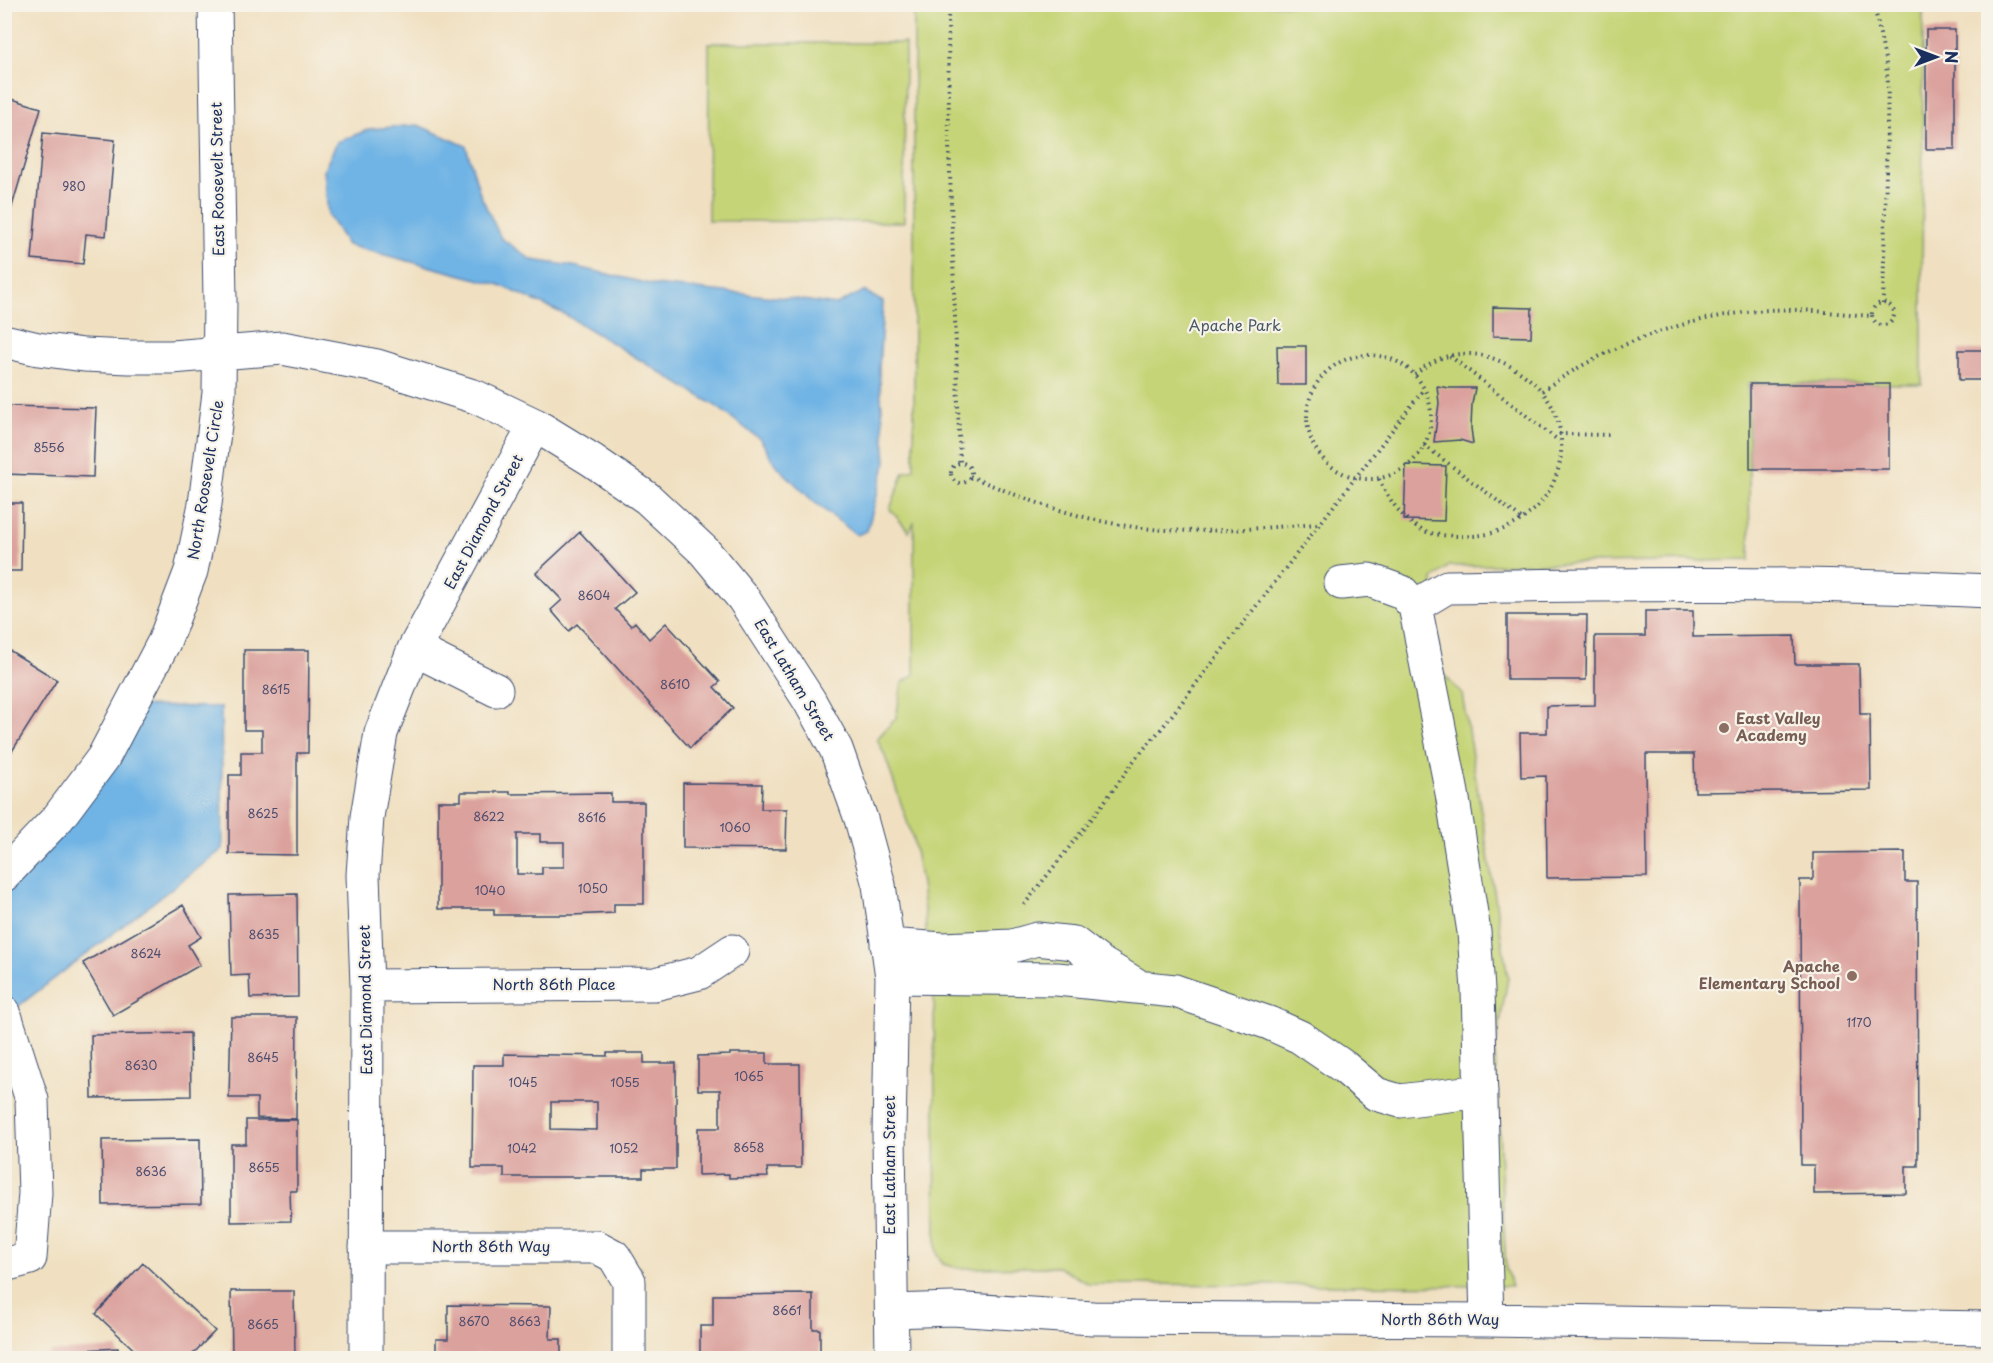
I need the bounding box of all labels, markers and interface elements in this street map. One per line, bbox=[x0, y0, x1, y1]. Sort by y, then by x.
north arrow bbox=[1906, 27, 1966, 87]
text: N bbox=[1940, 51, 1964, 63]
street label: East Roosevelt Street bbox=[204, 102, 229, 256]
house number: 980 bbox=[62, 177, 86, 195]
park label: Apache Park bbox=[1189, 313, 1281, 336]
street label: North Roosevelt Circle bbox=[181, 398, 229, 561]
house number: 8556 bbox=[33, 438, 65, 456]
street label: East Diamond Street bbox=[437, 450, 528, 593]
house number: 8604 bbox=[578, 586, 610, 604]
street label: East Latham Street bbox=[750, 614, 841, 745]
house number: 8610 bbox=[660, 675, 690, 693]
house number: 8615 bbox=[262, 680, 290, 698]
place label: East Valley Academy bbox=[1735, 706, 1821, 746]
marker: East Valley Academy bbox=[1717, 721, 1731, 735]
house number: 8625 bbox=[248, 804, 278, 822]
house number: 8622 bbox=[473, 807, 505, 825]
house number: 8616 bbox=[578, 808, 606, 826]
house number: 1060 bbox=[719, 818, 751, 836]
house number: 1050 bbox=[578, 879, 608, 897]
house number: 1040 bbox=[475, 881, 505, 899]
house number: 8635 bbox=[248, 925, 280, 943]
street label: East Diamond Street bbox=[352, 925, 377, 1075]
house number: 8624 bbox=[130, 944, 162, 962]
place label: Apache Elementary School bbox=[1699, 954, 1840, 994]
marker: Apache Elementary School bbox=[1845, 969, 1859, 983]
street label: North 86th Place bbox=[492, 972, 616, 995]
house number: 1170 bbox=[1846, 1013, 1872, 1031]
house number: 8645 bbox=[247, 1048, 279, 1066]
house number: 8630 bbox=[125, 1056, 158, 1074]
house number: 1065 bbox=[734, 1067, 764, 1085]
house number: 1045 bbox=[509, 1073, 537, 1091]
house number: 1055 bbox=[610, 1073, 640, 1091]
street label: East Latham Street bbox=[877, 1095, 900, 1235]
house number: 8658 bbox=[734, 1138, 765, 1156]
house number: 1042 bbox=[507, 1139, 537, 1157]
house number: 1052 bbox=[609, 1139, 639, 1157]
house number: 8655 bbox=[248, 1158, 280, 1176]
house number: 8636 bbox=[135, 1162, 167, 1180]
street label: North 86th Way bbox=[432, 1234, 550, 1257]
house number: 8661 bbox=[772, 1301, 802, 1319]
street label: North 86th Way bbox=[1381, 1307, 1499, 1330]
house number: 8670 bbox=[459, 1312, 490, 1330]
house number: 8663 bbox=[509, 1312, 541, 1330]
house number: 8665 bbox=[247, 1315, 279, 1333]

